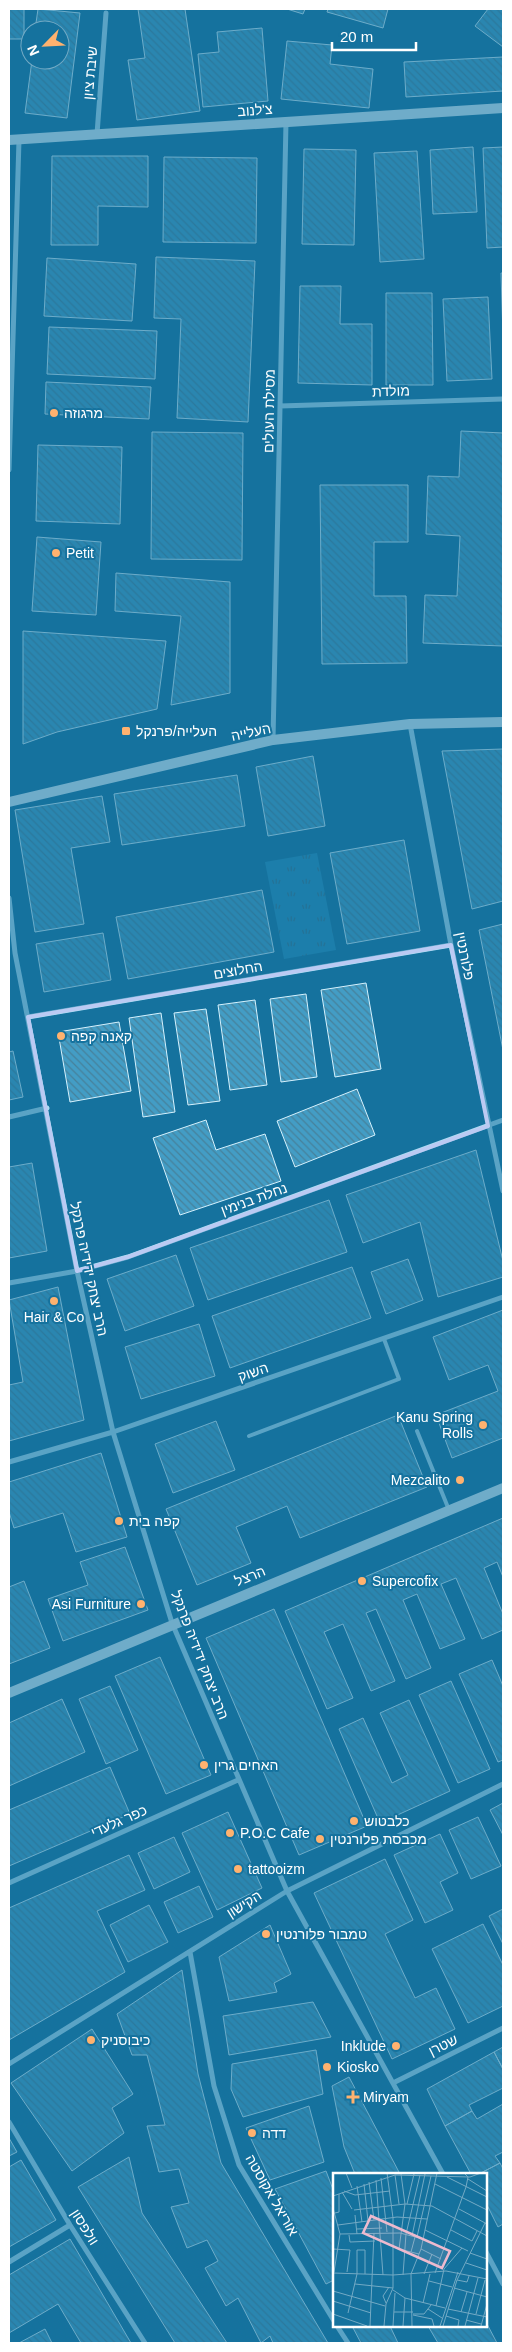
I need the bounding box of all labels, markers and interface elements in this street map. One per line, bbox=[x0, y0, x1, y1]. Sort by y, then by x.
north arrow bbox=[20, 20, 70, 70]
scale bar bbox=[332, 20, 416, 52]
text: 20 m bbox=[340, 28, 373, 45]
text: N bbox=[24, 42, 42, 58]
street label: שיבת ציון bbox=[80, 45, 100, 101]
street label: צ'לנוב bbox=[237, 101, 273, 119]
street label: מסילת העולים bbox=[260, 369, 278, 453]
street label: מולדת bbox=[372, 382, 410, 400]
place label: מרגוזה bbox=[64, 405, 103, 421]
marker: מרגוזה bbox=[48, 407, 60, 419]
place label: Petit bbox=[66, 545, 94, 561]
marker: Petit bbox=[50, 547, 62, 559]
street label: העלייה bbox=[230, 720, 272, 744]
place label: העלייה/פרנקל bbox=[136, 723, 217, 739]
marker: העלייה/פרנקל bbox=[120, 725, 132, 737]
street label: פלורנטין bbox=[452, 930, 478, 982]
street label: החלוצים bbox=[212, 958, 264, 982]
place label: קאנה קפה bbox=[71, 1028, 132, 1044]
marker: קאנה קפה bbox=[55, 1030, 67, 1042]
street label: נחלת בנימין bbox=[219, 1180, 289, 1218]
street label: הרב יצחק ידידיה פרנקל bbox=[67, 1201, 111, 1337]
marker: Hair & Co bbox=[48, 1295, 60, 1307]
place label: Hair & Co bbox=[24, 1309, 85, 1325]
street label: השוק bbox=[236, 1359, 270, 1385]
place label: Kanu Spring Rolls bbox=[396, 1409, 473, 1441]
marker: Kanu Spring Rolls bbox=[477, 1419, 489, 1431]
place label: Mezcalito bbox=[391, 1472, 450, 1488]
marker: Mezcalito bbox=[454, 1474, 466, 1486]
place label: קפה בית bbox=[129, 1513, 180, 1529]
marker: קפה בית bbox=[113, 1515, 125, 1527]
street label: הרצל bbox=[232, 1563, 268, 1589]
place label: Supercofix bbox=[372, 1573, 438, 1589]
marker: Supercofix bbox=[356, 1575, 368, 1587]
street label: הרב יצחק ידידיה פרנקל bbox=[168, 1588, 232, 1722]
place label: Asi Furniture bbox=[52, 1596, 131, 1612]
marker: Asi Furniture bbox=[135, 1598, 147, 1610]
place label: האחים גרין bbox=[214, 1757, 278, 1773]
marker: האחים גרין bbox=[198, 1759, 210, 1771]
street label: כפר גלעדי bbox=[88, 1802, 150, 1840]
place label: כלבטוש bbox=[364, 1813, 410, 1829]
marker: כלבטוש bbox=[348, 1815, 360, 1827]
place label: P.O.C Cafe bbox=[240, 1825, 310, 1841]
marker: P.O.C Cafe bbox=[224, 1827, 236, 1839]
place label: מכבסת פלורנטין bbox=[330, 1831, 427, 1847]
marker: מכבסת פלורנטין bbox=[314, 1833, 326, 1845]
place label: tattooizm bbox=[248, 1861, 305, 1877]
marker: tattooizm bbox=[232, 1863, 244, 1875]
street label: הקישון bbox=[224, 1887, 264, 1921]
place label: טמבור פלורנטין bbox=[276, 1926, 367, 1942]
marker: טמבור פלורנטין bbox=[260, 1928, 272, 1940]
street label: שטרן bbox=[426, 2031, 460, 2059]
place label: כיבוסניק bbox=[101, 2032, 150, 2048]
marker: כיבוסניק bbox=[85, 2034, 97, 2046]
place label: Inklude bbox=[341, 2038, 386, 2054]
marker: Inklude bbox=[390, 2040, 402, 2052]
place label: Kiosko bbox=[337, 2059, 379, 2075]
marker: Kiosko bbox=[321, 2061, 333, 2073]
place label: Miryam bbox=[363, 2089, 409, 2105]
marker: Miryam bbox=[347, 2091, 359, 2103]
place label: דדה bbox=[262, 2125, 286, 2141]
marker: דדה bbox=[246, 2127, 258, 2139]
street label: אוריאל אקוסטה bbox=[242, 2152, 302, 2239]
inset map bbox=[333, 2173, 487, 2327]
street label: וולפסון bbox=[68, 2206, 102, 2248]

